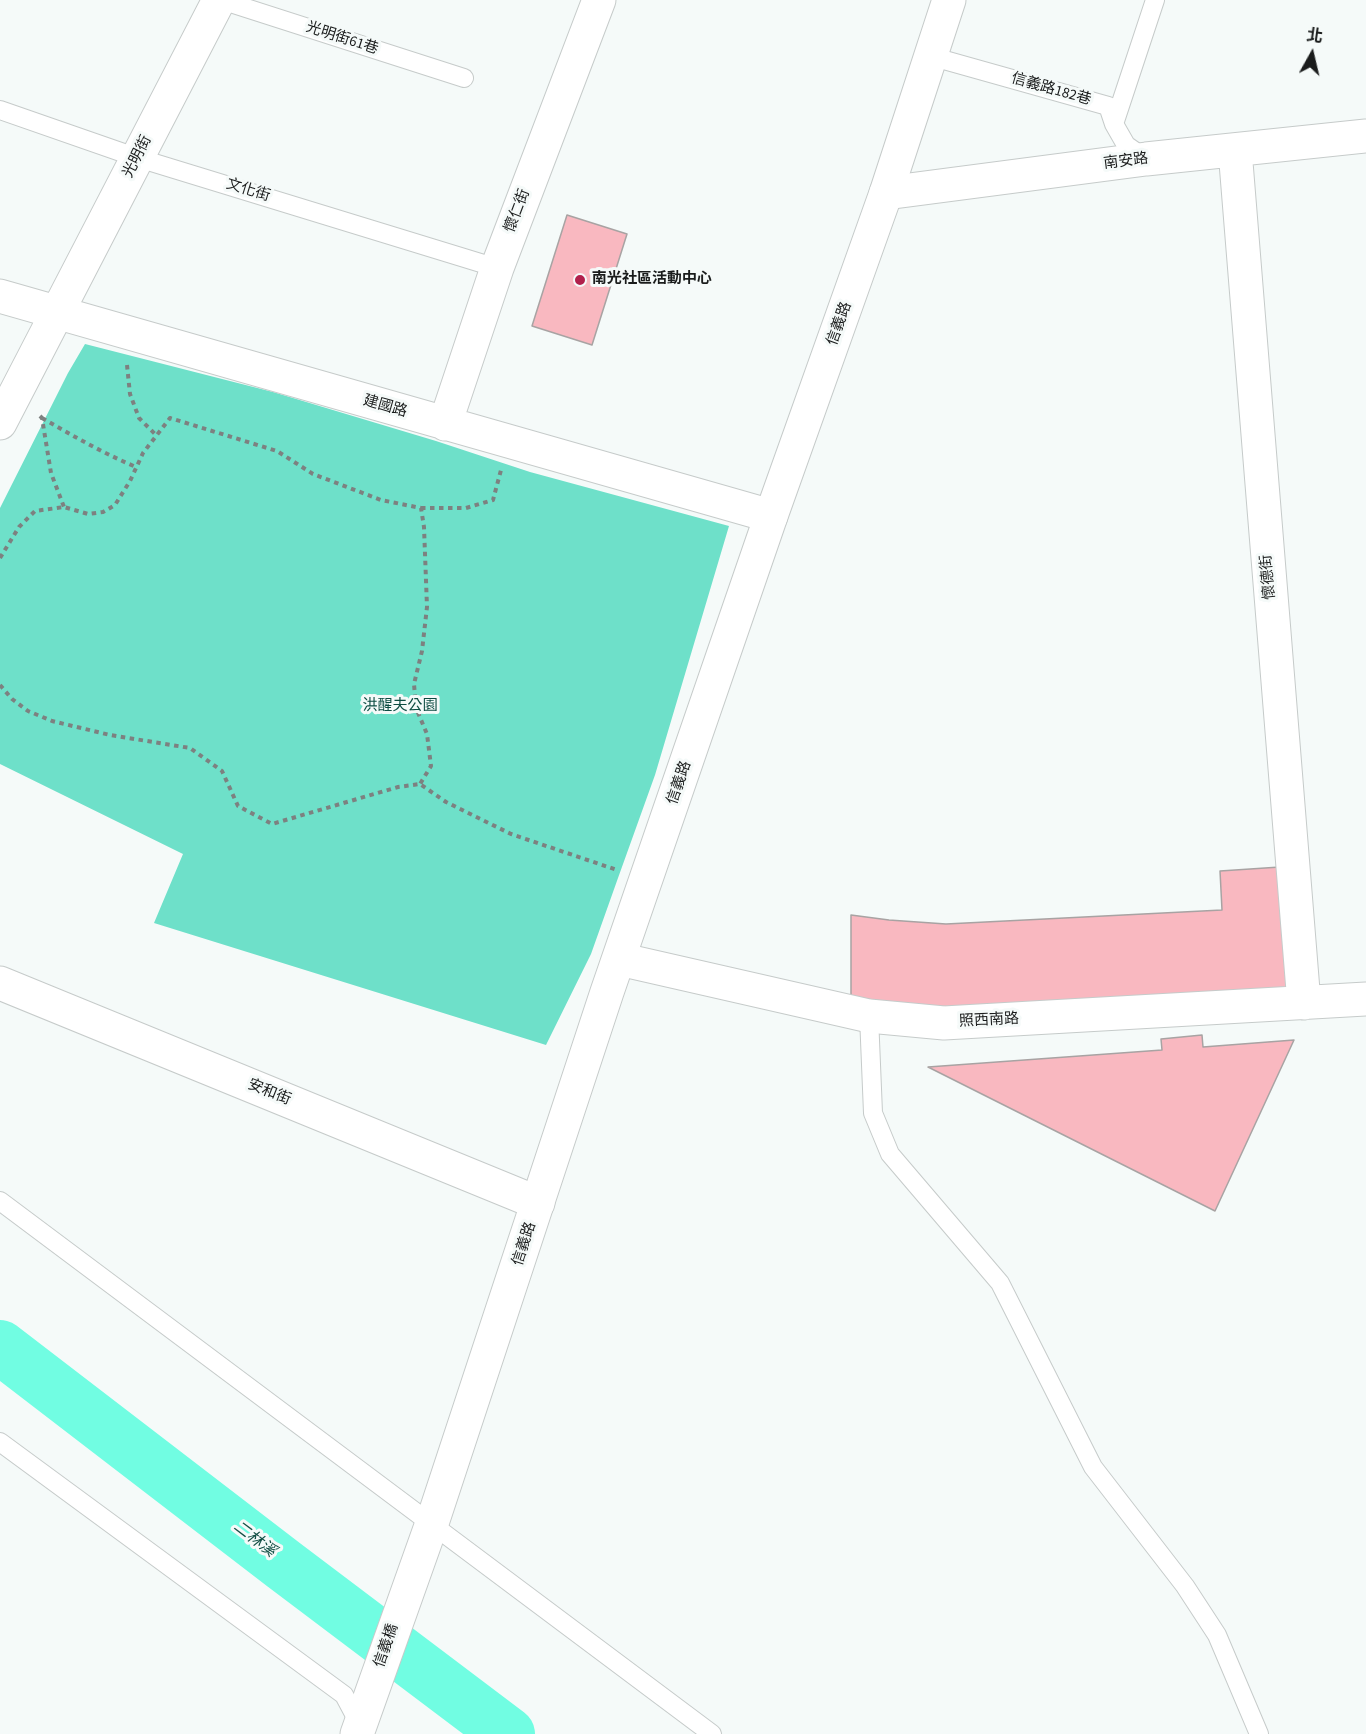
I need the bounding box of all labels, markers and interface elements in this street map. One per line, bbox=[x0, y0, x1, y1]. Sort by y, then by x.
street label: 光明街61巷 bbox=[304, 19, 380, 59]
north arrow bbox=[1282, 24, 1342, 84]
text: 北 bbox=[1305, 24, 1324, 48]
street label: 信義路182巷 bbox=[1009, 70, 1093, 110]
street label: 光明街 bbox=[120, 133, 156, 181]
street label: 南安路 bbox=[1103, 150, 1149, 174]
street label: 文化街 bbox=[224, 176, 272, 206]
street label: 懷仁街 bbox=[502, 187, 534, 235]
place label: 南光社區活動中心 bbox=[592, 271, 712, 289]
marker: 南光社區活動中心 bbox=[573, 273, 587, 287]
street label: 信義路 bbox=[824, 300, 856, 348]
street label: 建國路 bbox=[361, 392, 409, 422]
street label: 懷德街 bbox=[1258, 554, 1280, 600]
park label: 洪醒夫公園 bbox=[363, 698, 437, 716]
street label: 信義路 bbox=[664, 759, 696, 807]
street label: 照西南路 bbox=[959, 1010, 1019, 1032]
street label: 安和街 bbox=[245, 1076, 293, 1110]
street label: 信義路 bbox=[509, 1220, 541, 1268]
water label: 二林溪 bbox=[229, 1518, 279, 1562]
street label: 信義橋 bbox=[371, 1622, 403, 1670]

